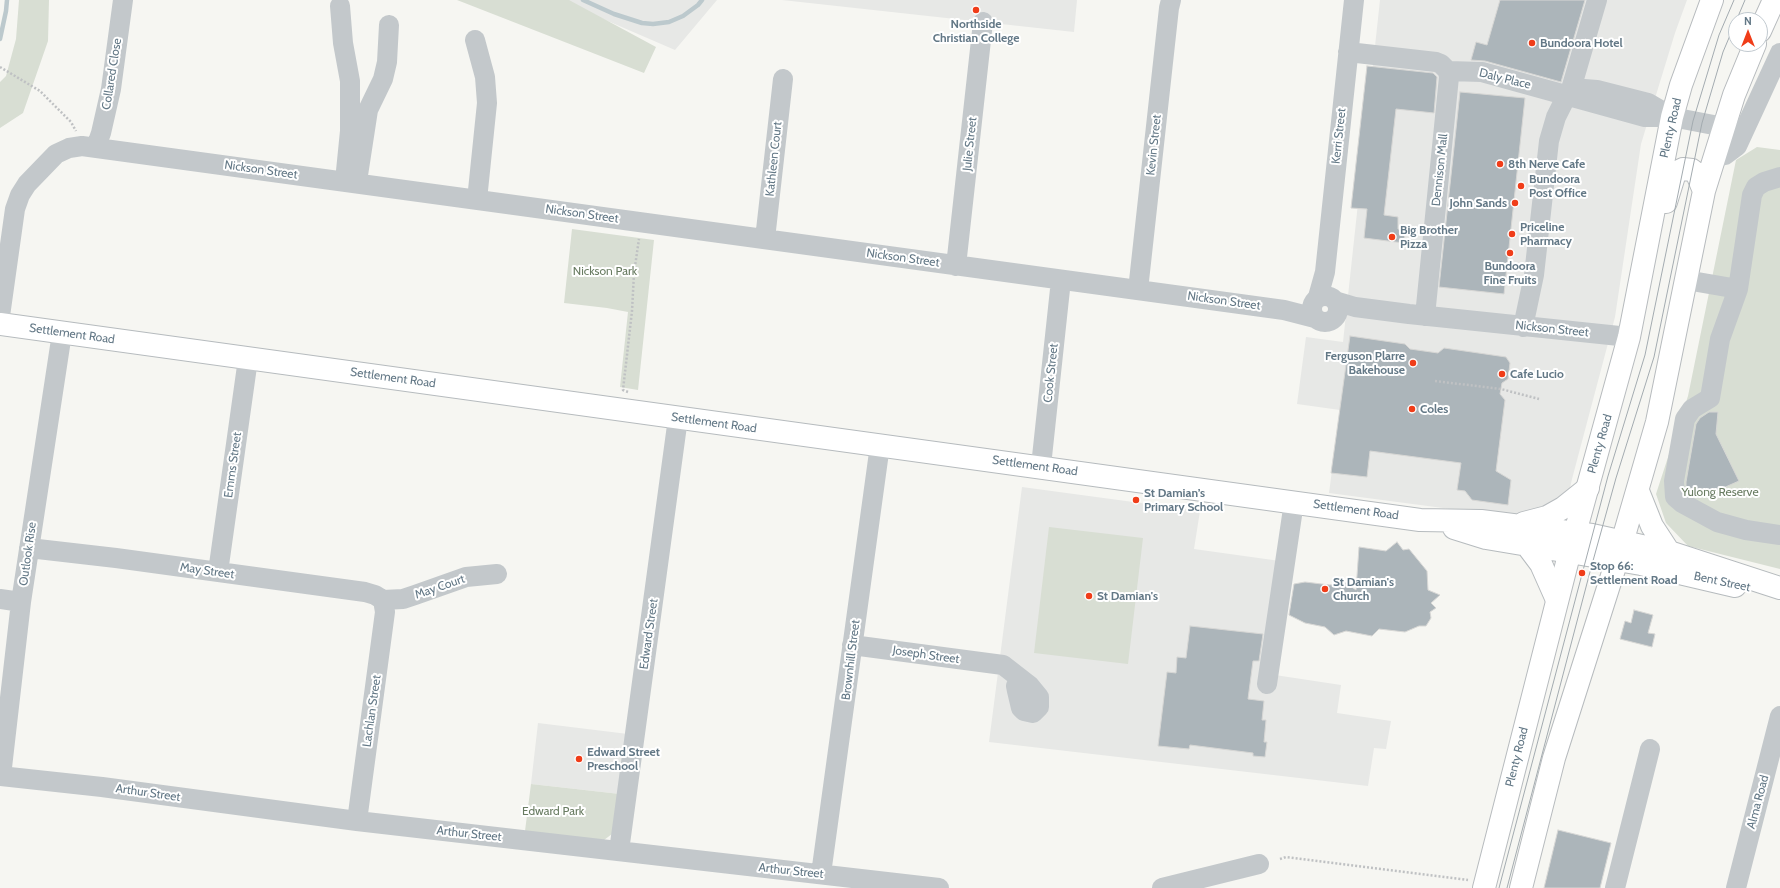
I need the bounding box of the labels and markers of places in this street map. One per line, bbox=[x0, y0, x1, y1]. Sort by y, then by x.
marker: Northside Christian College bbox=[971, 5, 981, 15]
place label: Northside Christian College bbox=[933, 17, 1019, 45]
place label: Bundoora Hotel bbox=[1540, 36, 1623, 50]
marker: Bundoora Hotel bbox=[1527, 38, 1537, 48]
place label: 8th Nerve Cafe bbox=[1508, 157, 1585, 171]
marker: 8th Nerve Cafe bbox=[1495, 159, 1505, 169]
place label: Bundoora Post Office bbox=[1529, 172, 1587, 200]
marker: Bundoora Post Office bbox=[1516, 181, 1526, 191]
place label: John Sands bbox=[1450, 196, 1507, 210]
marker: John Sands bbox=[1510, 198, 1520, 208]
place label: Priceline Pharmacy bbox=[1520, 220, 1572, 248]
place label: Big Brother Pizza bbox=[1400, 223, 1458, 251]
marker: Priceline Pharmacy bbox=[1507, 229, 1517, 239]
marker: Big Brother Pizza bbox=[1387, 232, 1397, 242]
marker: Bundoora Fine Fruits bbox=[1505, 248, 1515, 258]
place label: Bundoora Fine Fruits bbox=[1483, 259, 1537, 287]
place label: Ferguson Plarre Bakehouse bbox=[1325, 349, 1405, 377]
marker: Ferguson Plarre Bakehouse bbox=[1408, 358, 1418, 368]
place label: Cafe Lucio bbox=[1510, 367, 1564, 381]
marker: Cafe Lucio bbox=[1497, 369, 1507, 379]
place label: Coles bbox=[1420, 402, 1448, 416]
marker: Coles bbox=[1407, 404, 1417, 414]
place label: St Damian’s Primary School bbox=[1144, 486, 1223, 514]
marker: St Damian’s Primary School bbox=[1131, 495, 1141, 505]
place label: Stop 66: Settlement Road bbox=[1590, 559, 1678, 587]
marker: Stop 66: Settlement Road bbox=[1577, 568, 1587, 578]
place label: St Damian's Church bbox=[1333, 575, 1394, 603]
marker: St Damian's Church bbox=[1320, 584, 1330, 594]
place label: St Damian's bbox=[1097, 589, 1158, 603]
marker: St Damian's bbox=[1084, 591, 1094, 601]
place label: Edward Street Preschool bbox=[587, 745, 660, 773]
marker: Edward Street Preschool bbox=[574, 754, 584, 764]

